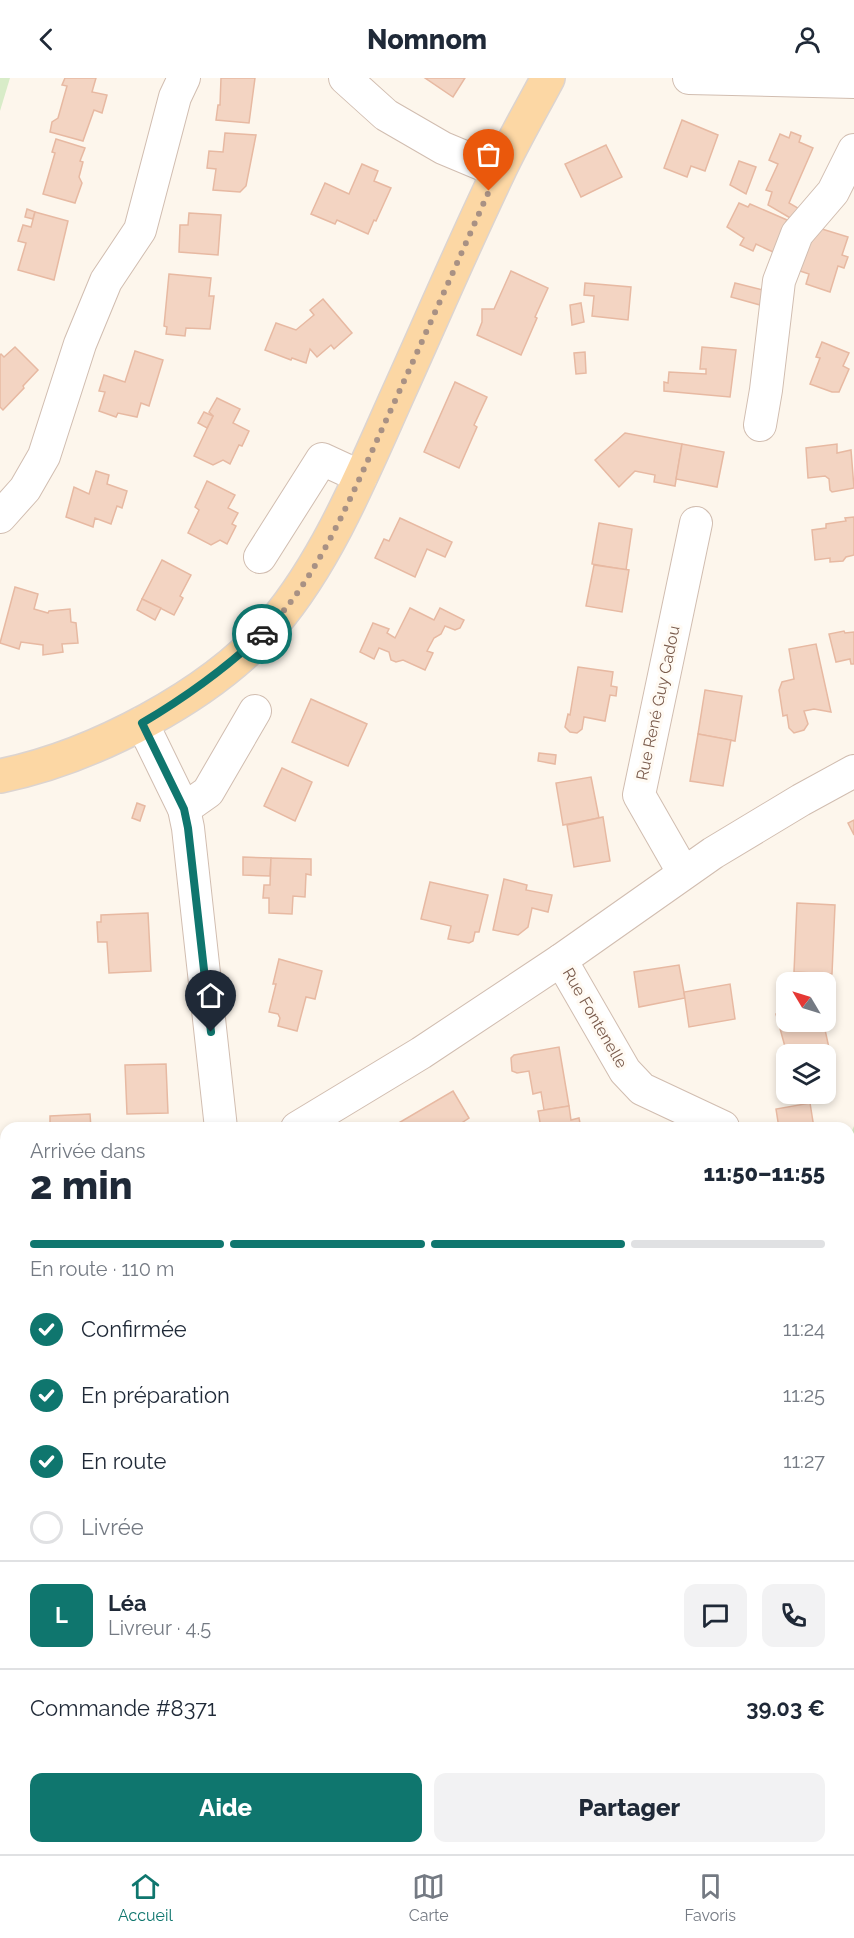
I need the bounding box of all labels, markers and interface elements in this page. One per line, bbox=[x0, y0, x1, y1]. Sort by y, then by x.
icon: back bbox=[30, 23, 63, 56]
icon: person bbox=[791, 23, 824, 56]
text: Nomnom bbox=[367, 24, 487, 55]
pin bbox=[463, 129, 514, 191]
icon: bag bbox=[472, 138, 505, 171]
courier bbox=[232, 604, 292, 664]
icon: car bbox=[246, 618, 279, 651]
street label: Rue René Guy Cadou bbox=[632, 624, 684, 782]
street label: Rue Fontenelle bbox=[559, 965, 631, 1071]
pin bbox=[185, 970, 236, 1032]
north arrow bbox=[776, 972, 836, 1032]
map controls bbox=[776, 972, 836, 1104]
icon: home bbox=[194, 979, 227, 1012]
button: layers bbox=[776, 1044, 836, 1104]
text: Arrivée dans bbox=[30, 1139, 145, 1163]
text: 11:50–11:55 bbox=[703, 1160, 825, 1186]
text: 2 min bbox=[30, 1162, 133, 1208]
text: En route · 110 m bbox=[30, 1257, 174, 1281]
icon: check bbox=[30, 1313, 63, 1346]
text: Confirmée bbox=[81, 1316, 187, 1342]
text: 11:24 bbox=[783, 1317, 825, 1341]
icon: check bbox=[30, 1379, 63, 1412]
text: En préparation bbox=[81, 1382, 230, 1408]
text: 11:25 bbox=[783, 1383, 825, 1407]
icon: check bbox=[30, 1445, 63, 1478]
text: En route bbox=[81, 1448, 166, 1474]
text: 11:27 bbox=[783, 1449, 825, 1473]
text: Livrée bbox=[81, 1514, 144, 1540]
button: chat bbox=[684, 1584, 747, 1647]
button: phone bbox=[762, 1584, 825, 1647]
text: Léa bbox=[108, 1590, 147, 1616]
text: L bbox=[55, 1602, 68, 1628]
text: Livreur · 4.5 bbox=[108, 1616, 211, 1640]
text: Commande #8371 bbox=[30, 1695, 216, 1721]
text: 39.03 € bbox=[746, 1695, 825, 1721]
button: Aide bbox=[30, 1773, 422, 1842]
button: Partager bbox=[434, 1773, 825, 1842]
tab: Accueil bbox=[118, 1870, 173, 1925]
tab: Carte bbox=[409, 1870, 449, 1925]
tab: Favoris bbox=[685, 1870, 736, 1925]

